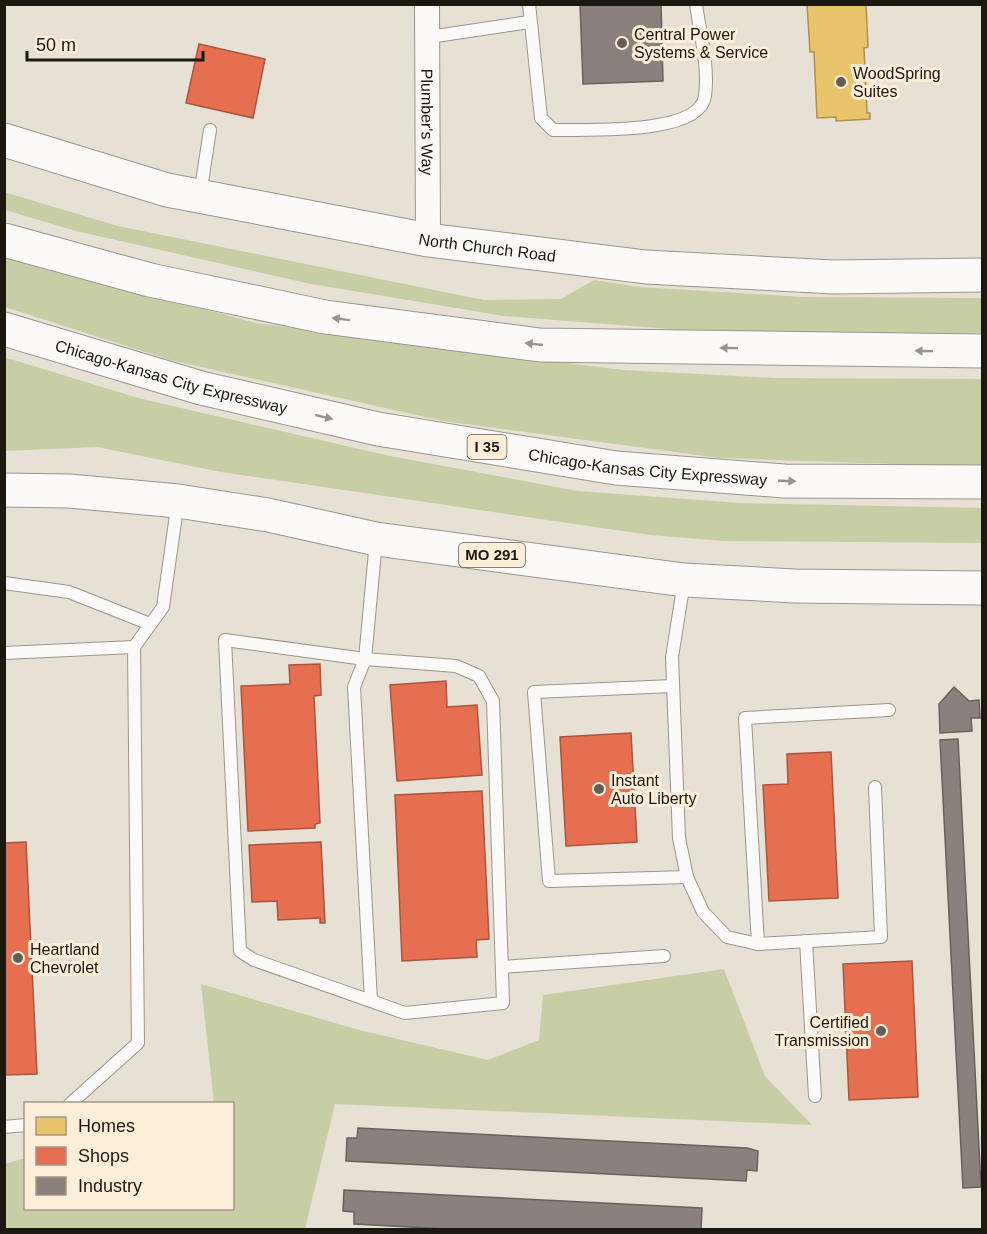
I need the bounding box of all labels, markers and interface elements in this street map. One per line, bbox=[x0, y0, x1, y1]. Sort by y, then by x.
scale bar bbox=[27, 24, 202, 62]
place label: Central Power Systems & Service bbox=[634, 26, 768, 61]
text: 50 m bbox=[36, 35, 76, 55]
marker: Central Power Systems & Service bbox=[615, 36, 629, 50]
place label: WoodSpring Suites bbox=[853, 65, 941, 100]
street label: Plumber's Way bbox=[418, 69, 436, 175]
marker: WoodSpring Suites bbox=[834, 75, 848, 89]
street label: North Church Road bbox=[417, 230, 557, 265]
one-way arrow bbox=[331, 315, 350, 324]
street label: Chicago-Kansas City Expressway bbox=[53, 337, 289, 417]
one-way arrow bbox=[525, 339, 544, 349]
one-way arrow bbox=[720, 343, 739, 353]
one-way arrow bbox=[915, 346, 934, 355]
one-way arrow bbox=[315, 412, 333, 422]
road number: I 35 bbox=[468, 435, 506, 459]
street label: Chicago-Kansas City Expressway bbox=[527, 446, 768, 489]
one-way arrow bbox=[777, 477, 796, 486]
road number: MO 291 bbox=[459, 543, 525, 567]
place label: Instant Auto Liberty bbox=[611, 772, 696, 807]
marker: Instant Auto Liberty bbox=[592, 782, 606, 796]
place label: Heartland Chevrolet bbox=[30, 941, 99, 976]
marker: Heartland Chevrolet bbox=[11, 951, 25, 965]
place label: Certified Transmission bbox=[774, 1014, 869, 1049]
marker: Certified Transmission bbox=[874, 1024, 888, 1038]
legend bbox=[24, 1102, 234, 1210]
text: Homes bbox=[78, 1116, 135, 1136]
text: Shops bbox=[78, 1146, 129, 1166]
text: Industry bbox=[78, 1176, 142, 1196]

